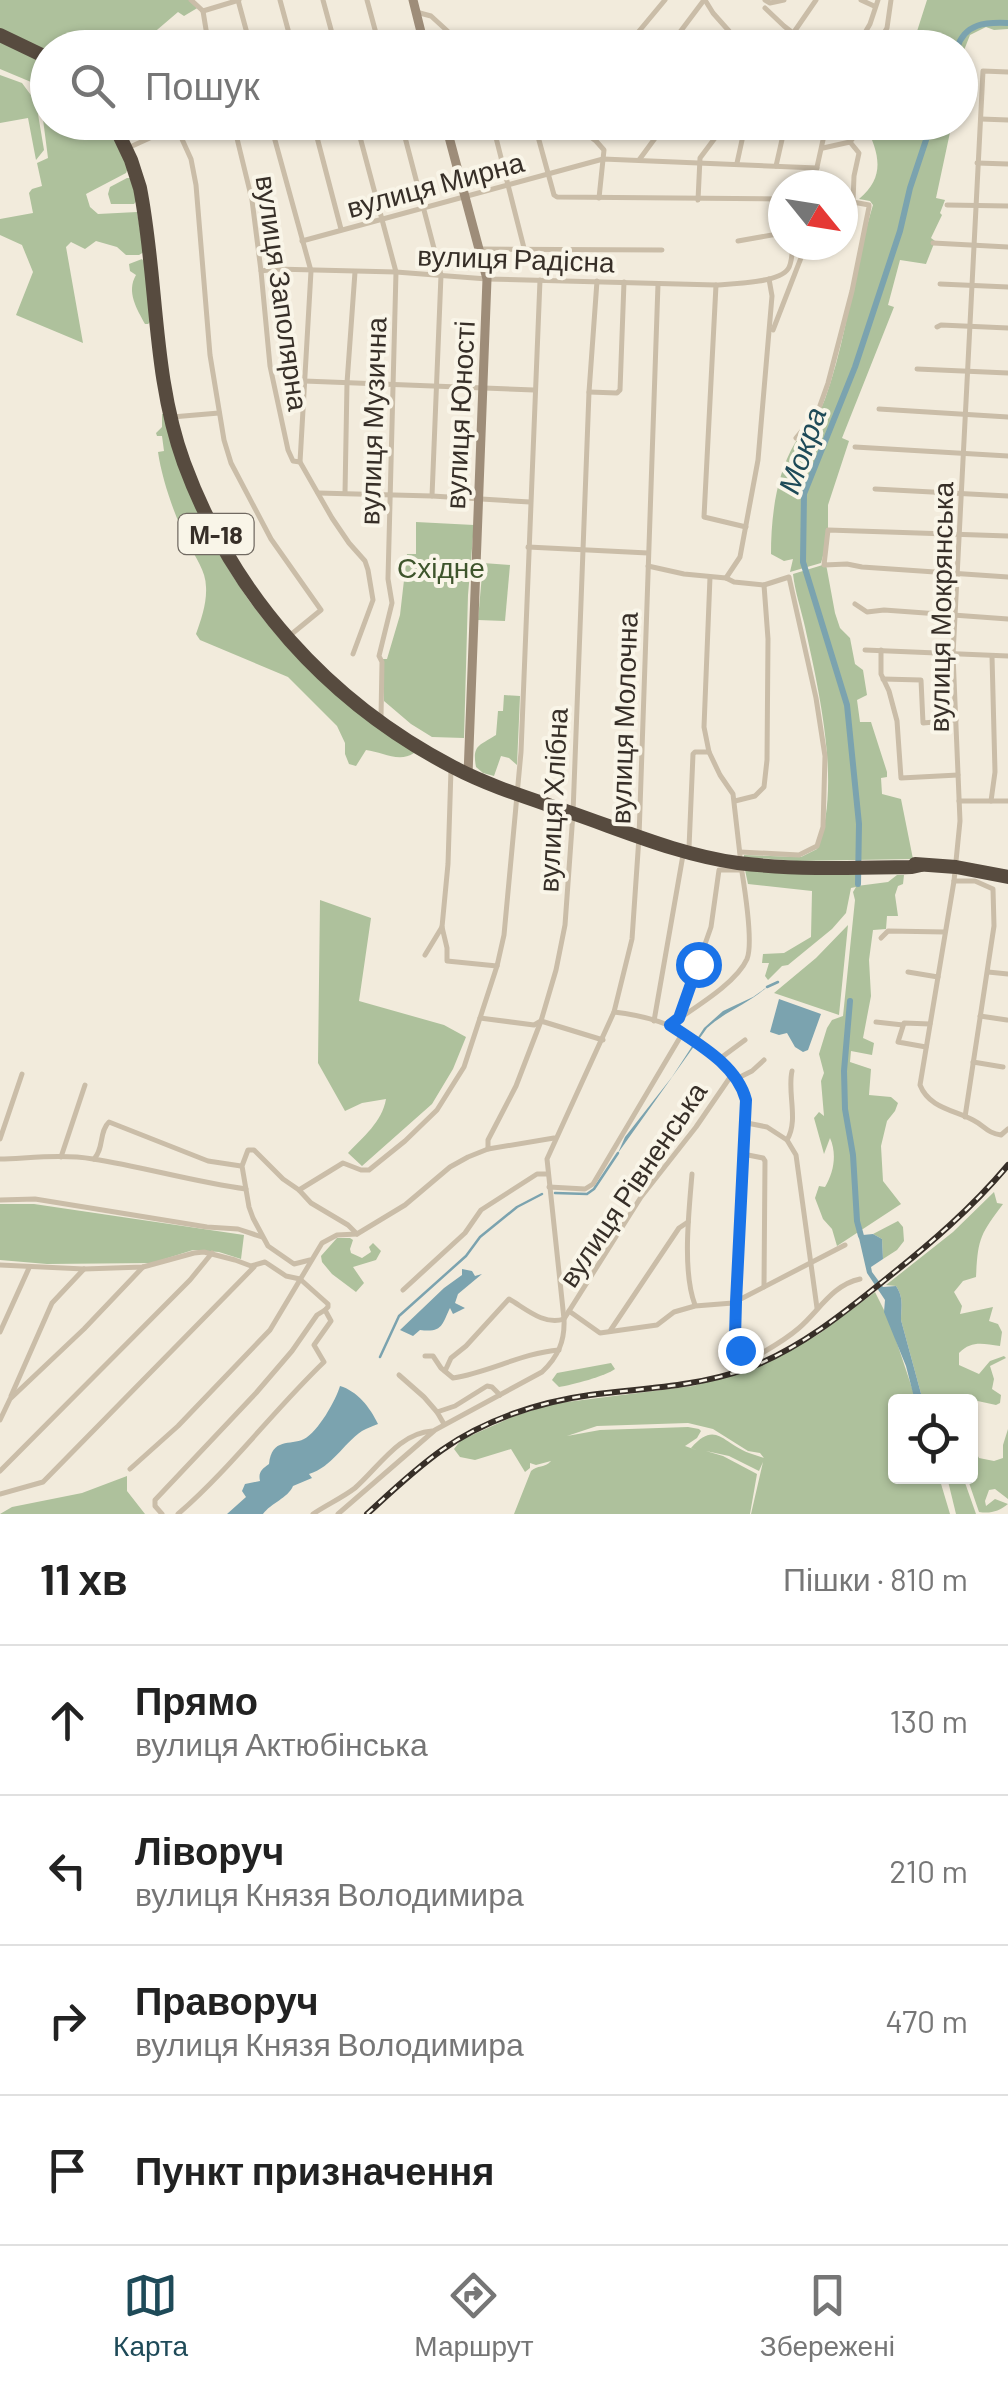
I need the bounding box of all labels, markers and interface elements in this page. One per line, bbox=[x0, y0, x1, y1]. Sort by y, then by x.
search box bbox=[30, 30, 978, 140]
icon: search bbox=[65, 58, 120, 113]
text: Пошук bbox=[145, 62, 260, 108]
street label: вулиця Мирна bbox=[343, 144, 528, 224]
north arrow bbox=[768, 170, 858, 260]
street label: вулиця Заполярна bbox=[250, 173, 316, 413]
street label: вулиця Радісна bbox=[417, 238, 616, 278]
street label: вулиця Музична bbox=[351, 316, 393, 526]
street label: вулиця Юності bbox=[437, 320, 481, 510]
water label: Мокра bbox=[769, 402, 833, 498]
street label: вулиця Мокрянська bbox=[921, 481, 959, 733]
road number: М-18 bbox=[178, 514, 254, 554]
park label: Східне bbox=[397, 550, 485, 584]
street label: вулиця Молочна bbox=[602, 611, 644, 825]
street label: вулиця Хлібна bbox=[530, 706, 574, 893]
route start bbox=[676, 942, 722, 988]
street label: вулиця Рівненська bbox=[551, 1075, 713, 1293]
route end bbox=[718, 1328, 764, 1374]
map controls bbox=[888, 1394, 978, 1484]
button: locate bbox=[888, 1394, 978, 1484]
text: 11 хв bbox=[40, 1553, 128, 1603]
text: Пішки · 810 m bbox=[783, 1559, 968, 1597]
text: Прямо bbox=[135, 1677, 258, 1723]
icon: ahead bbox=[40, 1693, 95, 1748]
text: 130 m bbox=[889, 1701, 968, 1739]
text: вулиця Актюбінська bbox=[135, 1724, 428, 1762]
text: Ліворуч bbox=[135, 1827, 284, 1873]
icon: left bbox=[40, 1843, 95, 1898]
text: 210 m bbox=[889, 1851, 968, 1889]
text: вулиця Князя Володимира bbox=[135, 1874, 524, 1912]
text: Праворуч bbox=[135, 1977, 319, 2023]
icon: right bbox=[40, 1993, 95, 2048]
text: 470 m bbox=[885, 2001, 968, 2039]
text: вулиця Князя Володимира bbox=[135, 2024, 524, 2062]
icon: arrive bbox=[40, 2143, 95, 2198]
text: Пункт призначення bbox=[135, 2147, 494, 2193]
tab: Карта bbox=[113, 2268, 188, 2363]
tab: Маршрут bbox=[414, 2268, 534, 2363]
tab: Збережені bbox=[760, 2268, 895, 2363]

